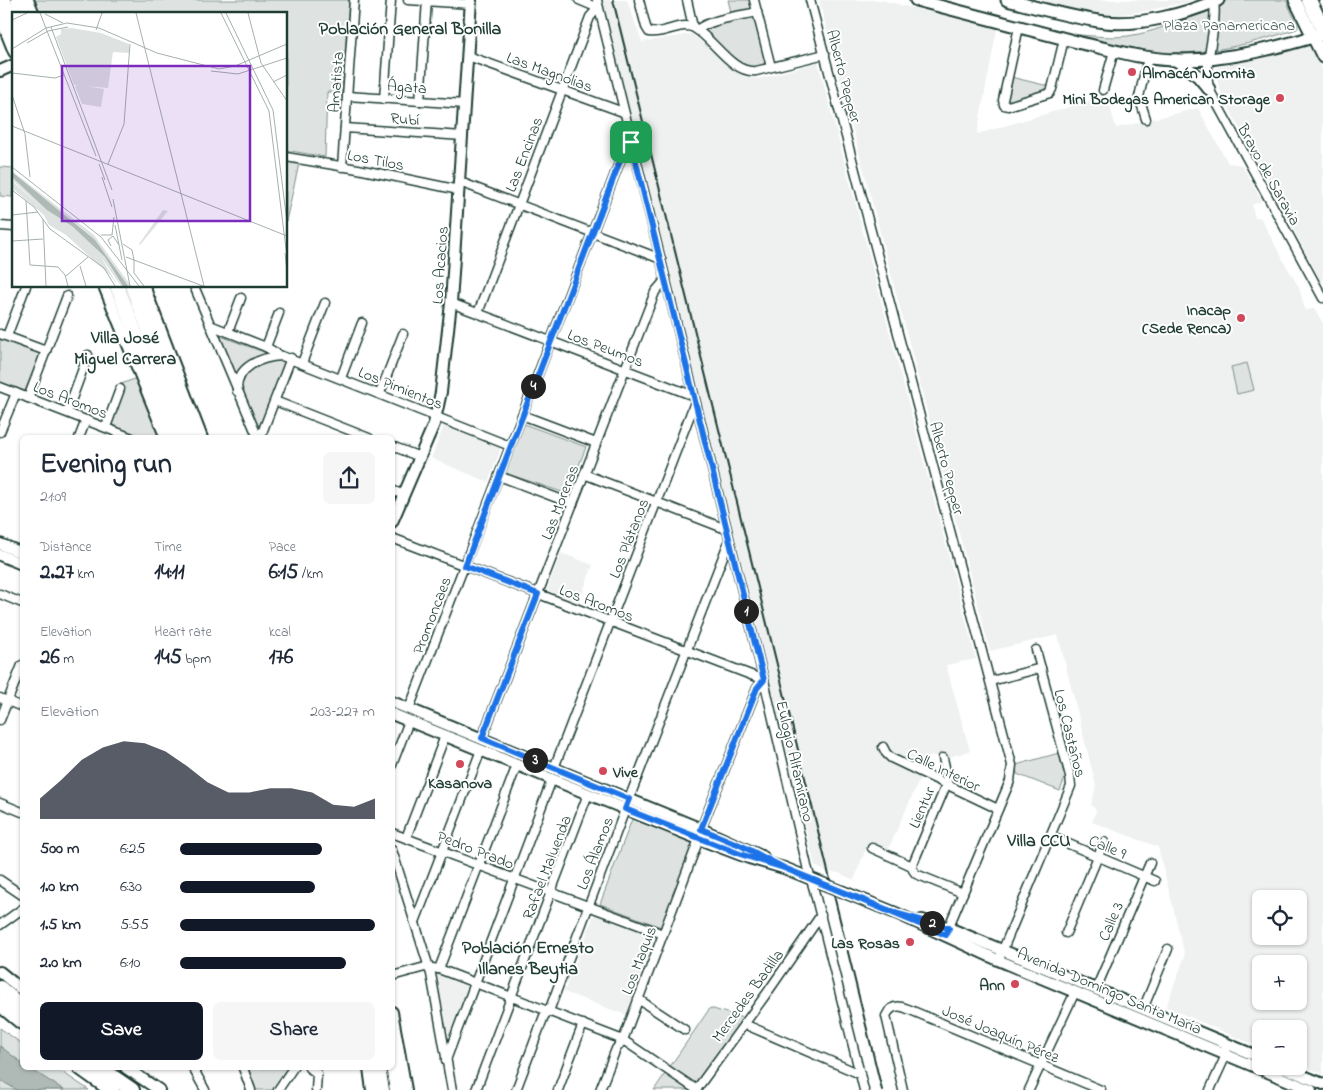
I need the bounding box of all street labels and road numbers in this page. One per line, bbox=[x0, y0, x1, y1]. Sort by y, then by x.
street label: Alberto Pepper bbox=[819, 27, 867, 126]
street label: Las Magnolias bbox=[503, 46, 596, 100]
street label: Amatista bbox=[323, 51, 351, 114]
street label: Ágata bbox=[386, 75, 428, 101]
street label: Rubí bbox=[389, 107, 420, 133]
street label: Las Encinas bbox=[500, 114, 550, 196]
street label: Bravo de Saravia bbox=[1230, 119, 1306, 230]
street label: Los Tilos bbox=[345, 144, 406, 178]
street label: Los Acacios bbox=[426, 225, 456, 305]
street label: Los Peumos bbox=[564, 323, 647, 374]
street label: Los Pimientos bbox=[354, 361, 446, 417]
street label: Los Aromos bbox=[29, 376, 111, 426]
street label: Alberto Pepper bbox=[922, 419, 970, 518]
street label: Las Moreras bbox=[536, 462, 586, 544]
street label: Los Plátanos bbox=[604, 495, 656, 582]
street label: Promoncaes bbox=[407, 573, 459, 658]
street label: Los Aromos bbox=[555, 579, 637, 629]
street label: Los Castaños bbox=[1046, 687, 1092, 780]
street label: Eulogio Altamirano bbox=[768, 698, 820, 824]
street label: Calle Interior bbox=[902, 743, 984, 799]
street label: Lientur bbox=[903, 783, 942, 832]
street label: Rafael Maluenda bbox=[517, 812, 579, 923]
street label: Los Álamos bbox=[571, 814, 621, 894]
street label: Pedro Prado bbox=[433, 825, 517, 877]
street label: Calle 9 bbox=[1085, 829, 1130, 867]
street label: Calle 3 bbox=[1093, 898, 1131, 945]
street label: Los Maquis bbox=[616, 923, 664, 998]
street label: Avenida Domingo Santa María bbox=[1013, 942, 1205, 1042]
street label: Mercedes Badilla bbox=[707, 945, 791, 1048]
street label: José Joaquín Pérez bbox=[938, 999, 1063, 1070]

